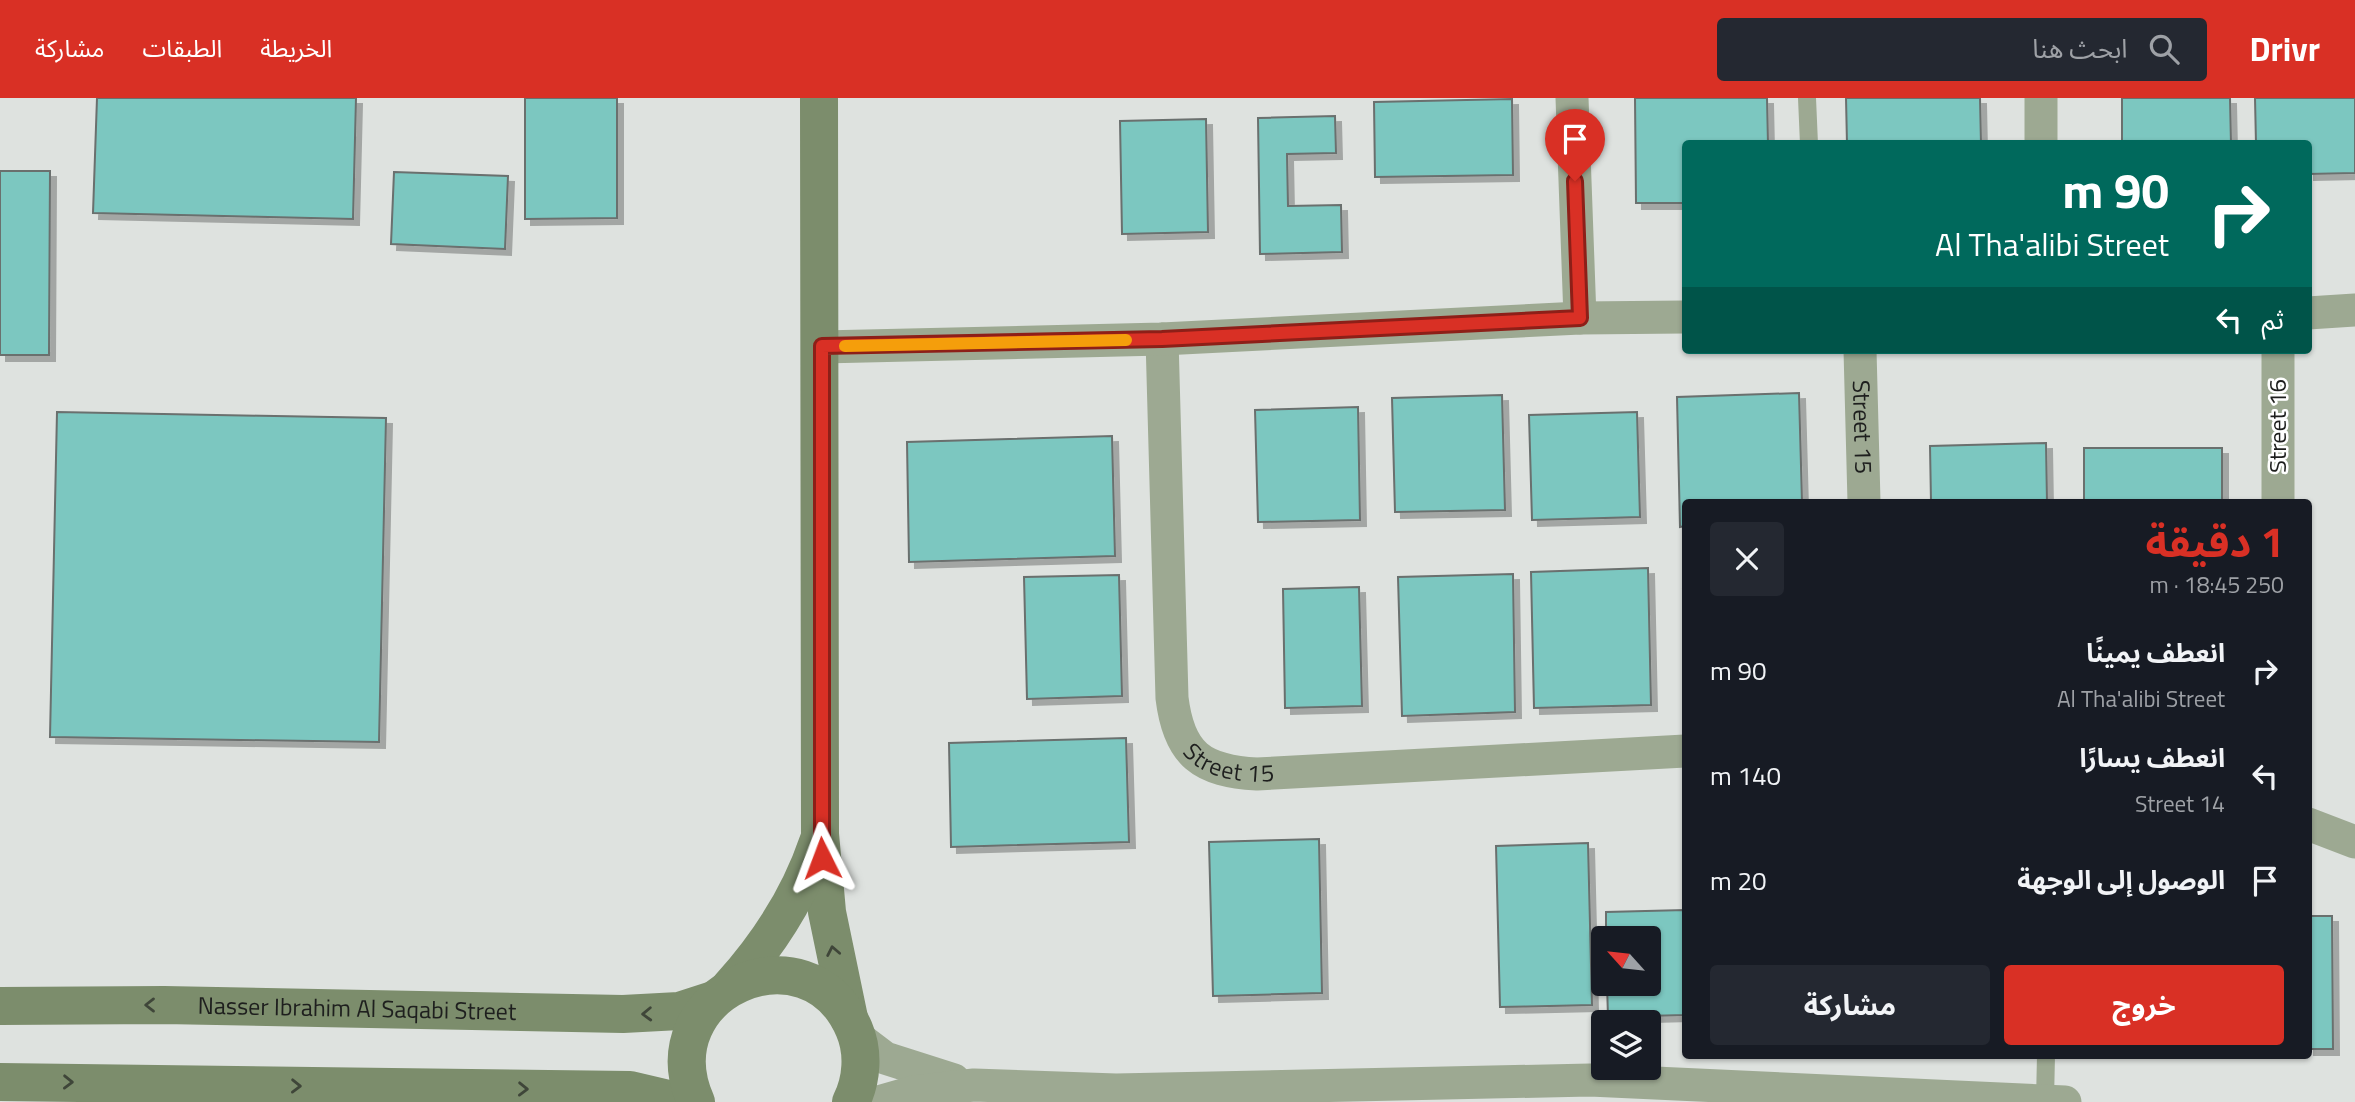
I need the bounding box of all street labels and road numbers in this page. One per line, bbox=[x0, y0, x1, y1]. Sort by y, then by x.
street label: Street 15 bbox=[1844, 379, 1882, 474]
street label: Street 16 bbox=[2259, 379, 2295, 473]
street label: Street 15 bbox=[1175, 734, 1275, 791]
street label: Nasser Ibrahim Al Saqabi Street bbox=[197, 987, 517, 1029]

